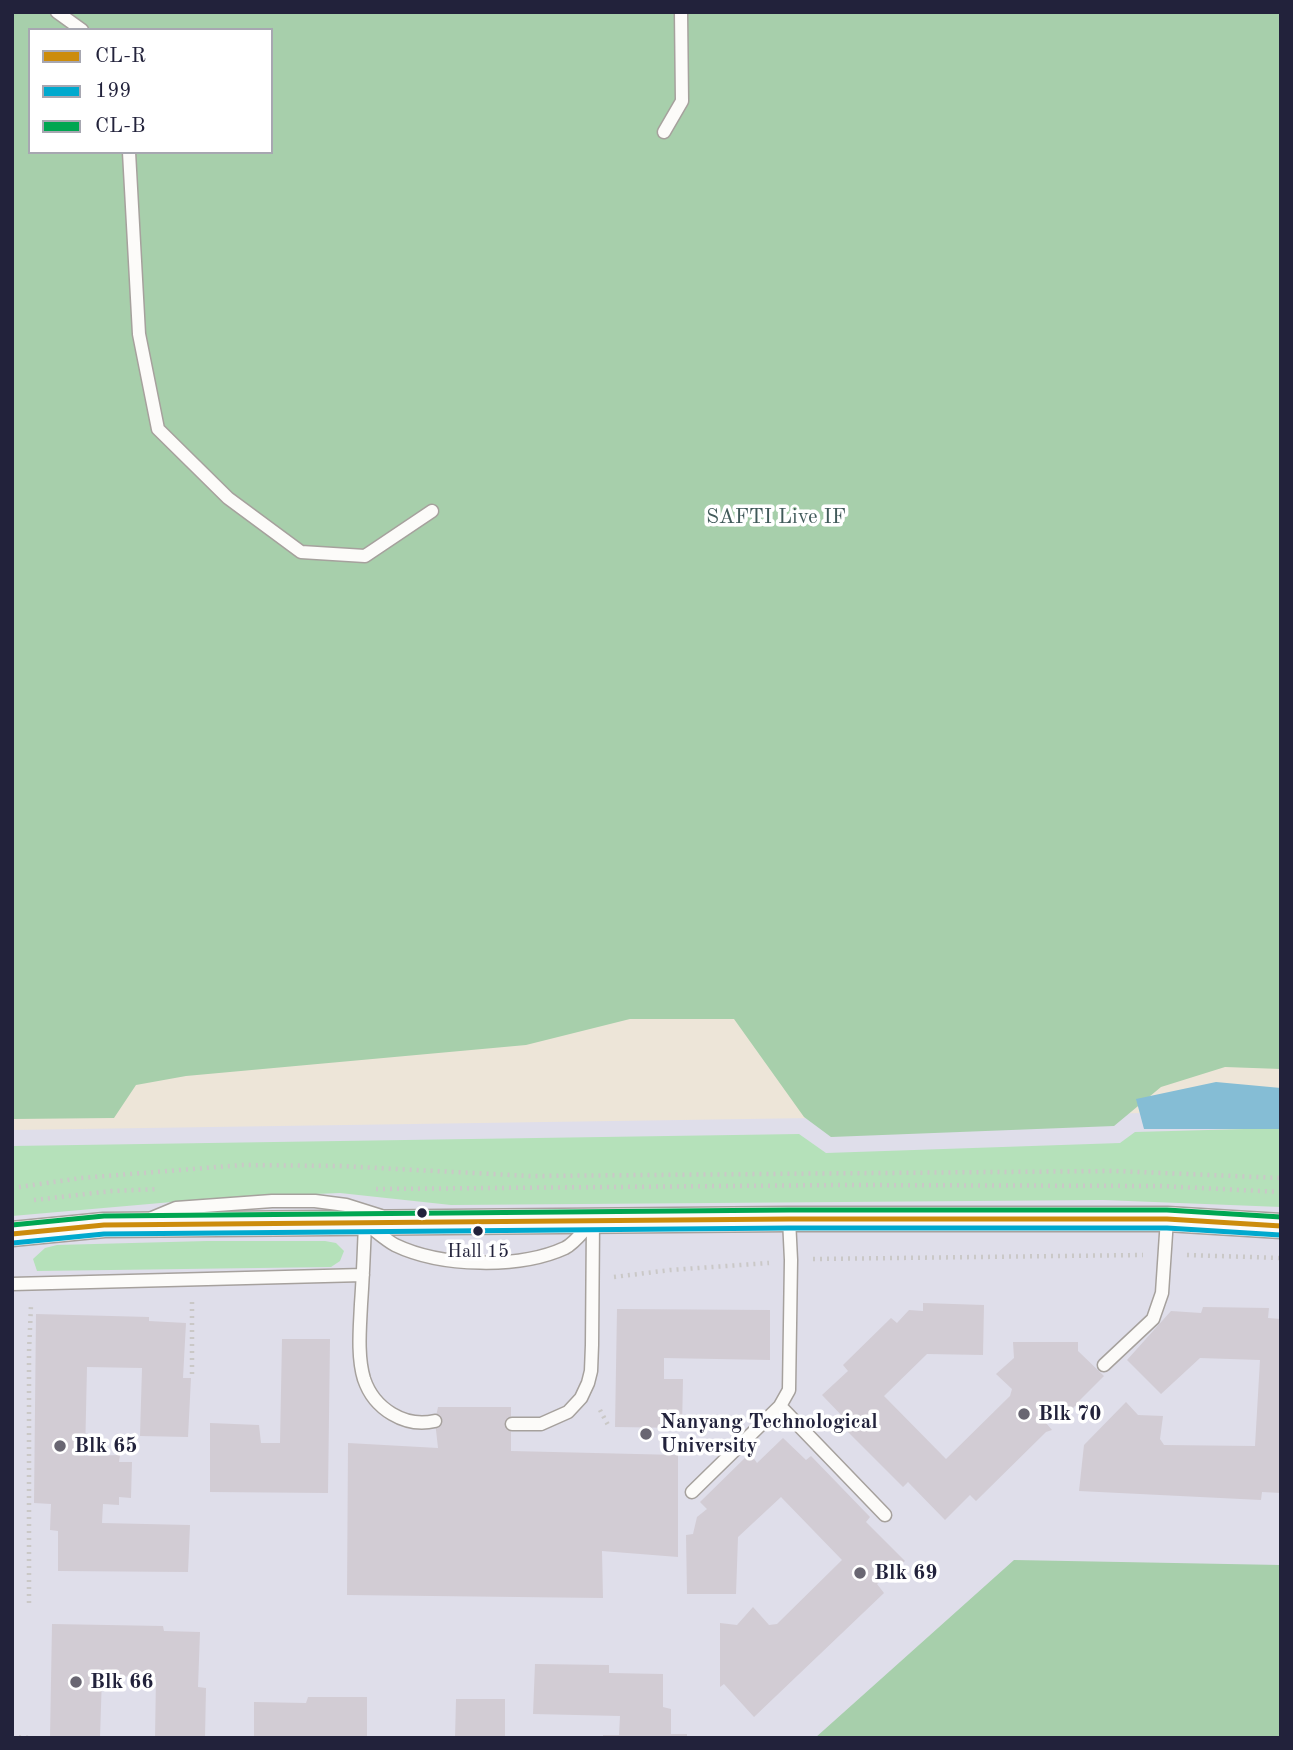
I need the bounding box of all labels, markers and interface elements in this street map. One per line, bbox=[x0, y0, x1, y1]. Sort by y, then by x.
legend bbox=[28, 28, 273, 154]
text: CL-R bbox=[95, 46, 146, 67]
text: 199 bbox=[95, 81, 132, 102]
text: CL-B bbox=[95, 116, 145, 137]
park label: SAFTI Live IF bbox=[706, 504, 846, 530]
unlabelled marker bbox=[415, 1206, 429, 1220]
marker: Hall 15 bbox=[471, 1224, 485, 1238]
place label: Hall 15 bbox=[447, 1241, 509, 1263]
place label: Blk 70 bbox=[1038, 1401, 1101, 1427]
marker: Blk 70 bbox=[1016, 1406, 1032, 1422]
place label: Nanyang Technological University bbox=[660, 1409, 878, 1459]
marker: Nanyang Technological University bbox=[638, 1426, 654, 1442]
place label: Blk 65 bbox=[74, 1433, 137, 1459]
marker: Blk 65 bbox=[52, 1438, 68, 1454]
place label: Blk 69 bbox=[874, 1560, 937, 1586]
marker: Blk 69 bbox=[852, 1565, 868, 1581]
place label: Blk 66 bbox=[90, 1669, 153, 1695]
marker: Blk 66 bbox=[68, 1674, 84, 1690]

